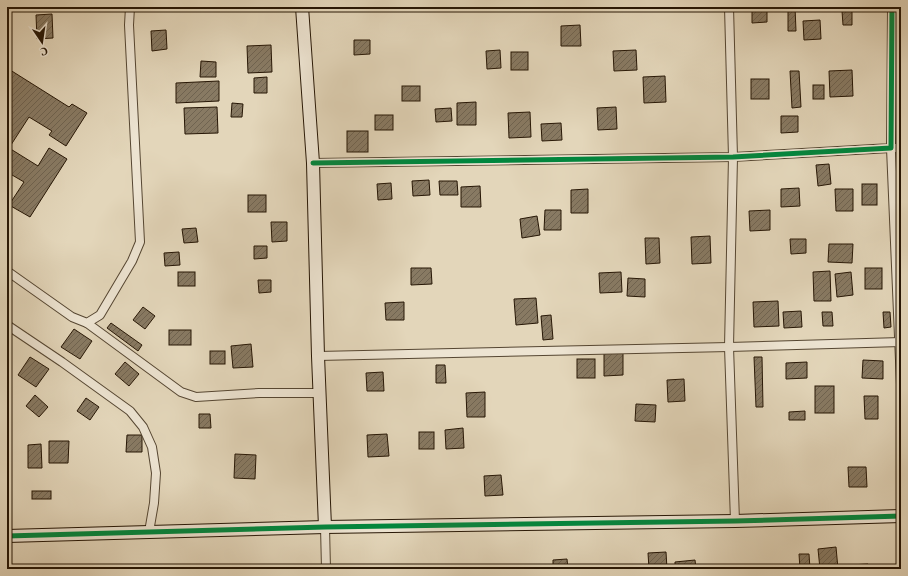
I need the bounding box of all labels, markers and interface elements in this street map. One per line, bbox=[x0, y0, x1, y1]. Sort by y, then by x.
north arrow bbox=[22, 22, 62, 62]
text: С bbox=[39, 42, 49, 58]

